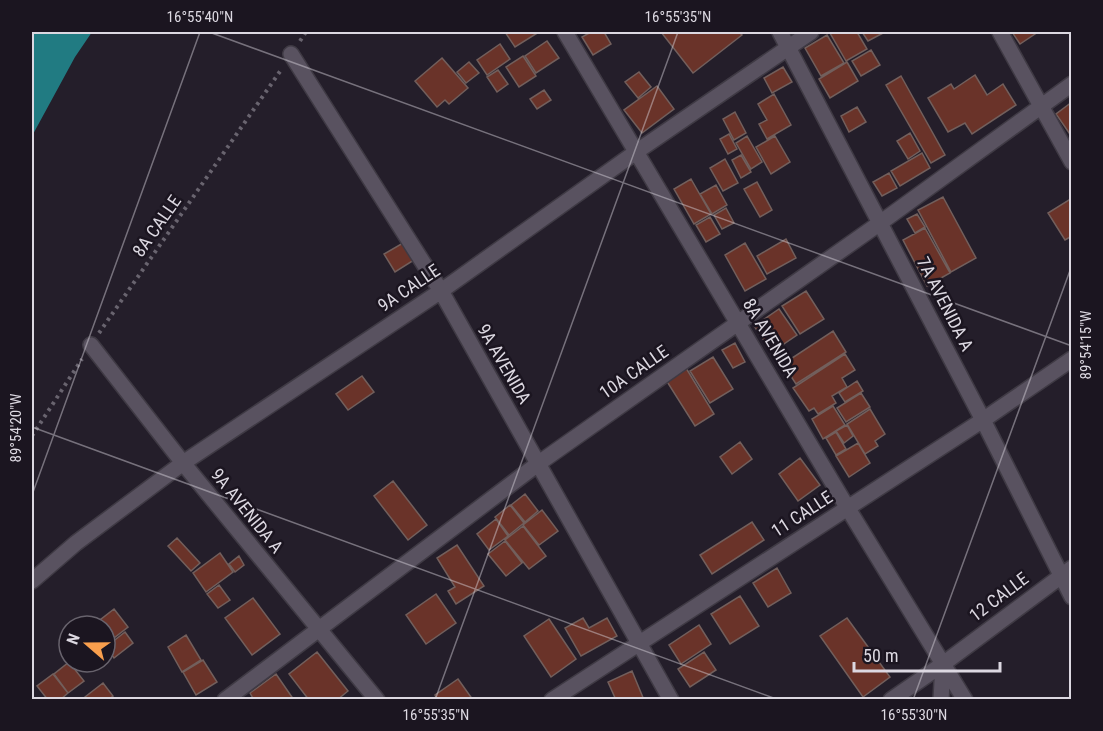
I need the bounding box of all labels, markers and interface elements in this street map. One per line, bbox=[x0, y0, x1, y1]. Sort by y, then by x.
text: 16°55'40"N bbox=[167, 8, 233, 26]
text: 16°55'35"N bbox=[645, 8, 711, 26]
street label: 8A CALLE bbox=[128, 191, 185, 260]
street label: 7A AVENIDA A bbox=[913, 253, 978, 355]
street label: 9A CALLE bbox=[374, 259, 444, 316]
street label: 8A AVENIDA bbox=[739, 295, 802, 381]
text: 89°54'15"W bbox=[1077, 310, 1095, 379]
street label: 9A AVENIDA bbox=[473, 320, 536, 408]
street label: 10A CALLE bbox=[595, 340, 672, 403]
text: 89°54'20"W bbox=[7, 393, 25, 462]
street label: 9A AVENIDA A bbox=[207, 464, 288, 558]
street label: 11 CALLE bbox=[767, 486, 836, 541]
street label: 12 CALLE bbox=[965, 568, 1032, 626]
north arrow bbox=[57, 614, 117, 674]
text: N bbox=[63, 631, 84, 647]
scale bar bbox=[854, 635, 1000, 673]
text: 50 m bbox=[863, 645, 898, 666]
text: 16°55'35"N bbox=[403, 706, 469, 724]
text: 16°55'30"N bbox=[881, 706, 947, 724]

